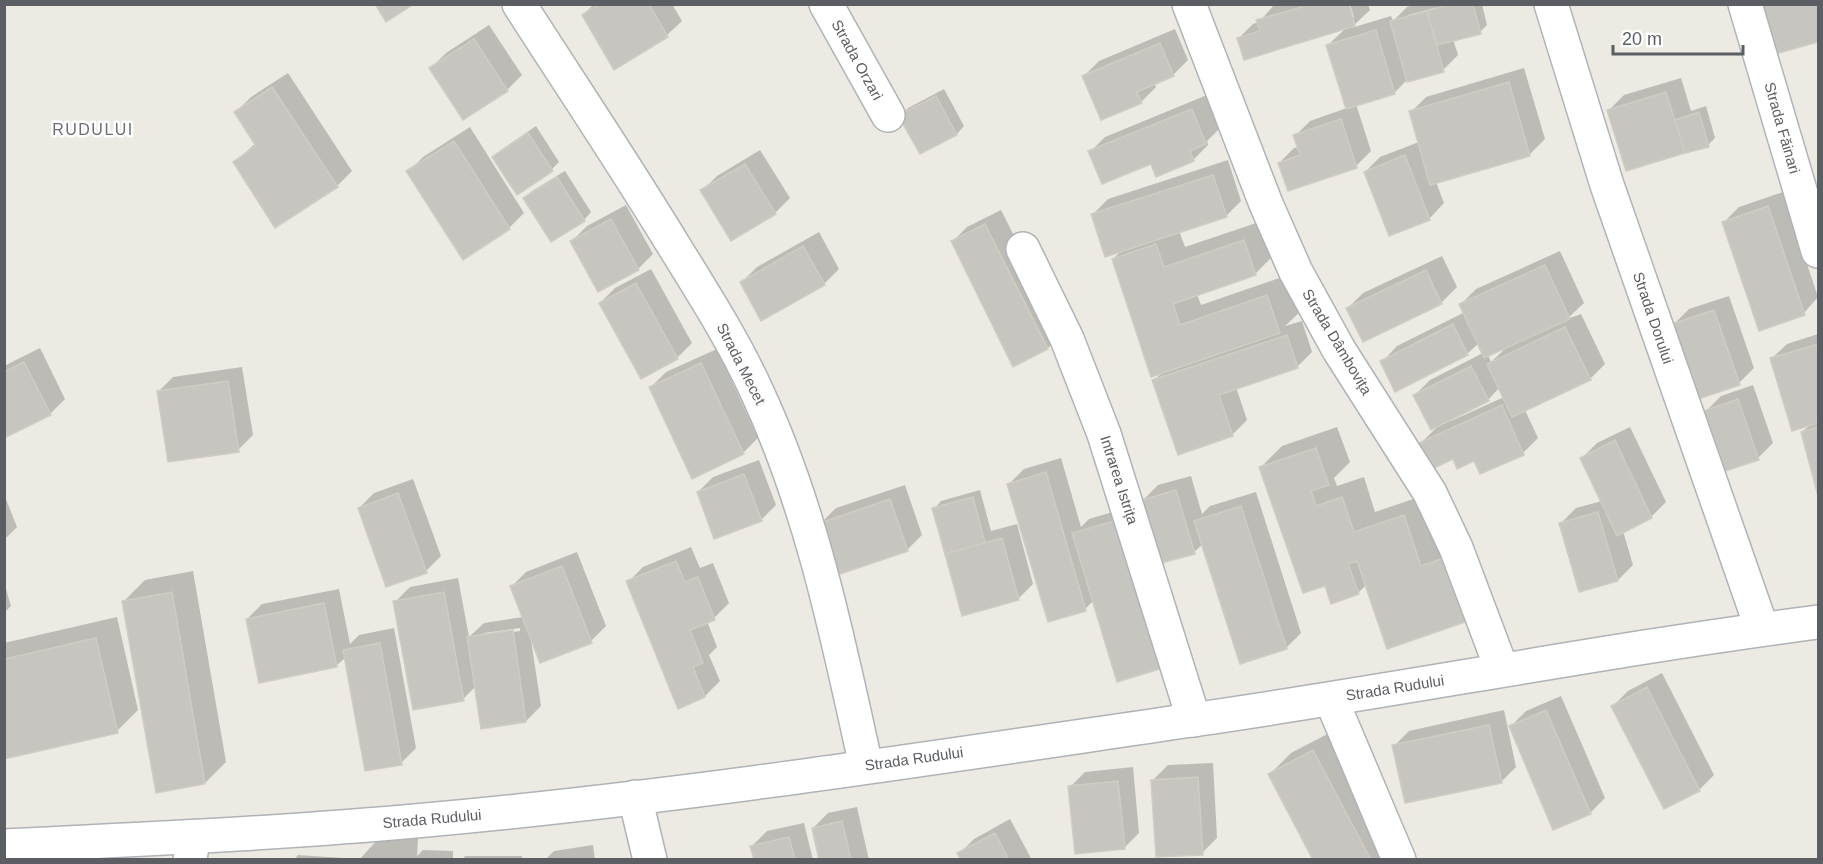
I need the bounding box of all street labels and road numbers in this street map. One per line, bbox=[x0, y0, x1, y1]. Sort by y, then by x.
street label: Strada Orzari bbox=[828, 17, 886, 103]
street label: Strada Făinari bbox=[1761, 80, 1804, 175]
street label: Strada Dorului bbox=[1630, 270, 1677, 366]
street label: Strada Dâmbovița bbox=[1299, 286, 1376, 398]
street label: Strada Mecet bbox=[714, 320, 770, 408]
street label: Intrarea Istrița bbox=[1097, 433, 1142, 527]
street label: Strada Rudului bbox=[1345, 671, 1445, 704]
street label: Strada Rudului bbox=[864, 743, 964, 774]
street label: Strada Rudului bbox=[382, 806, 482, 831]

